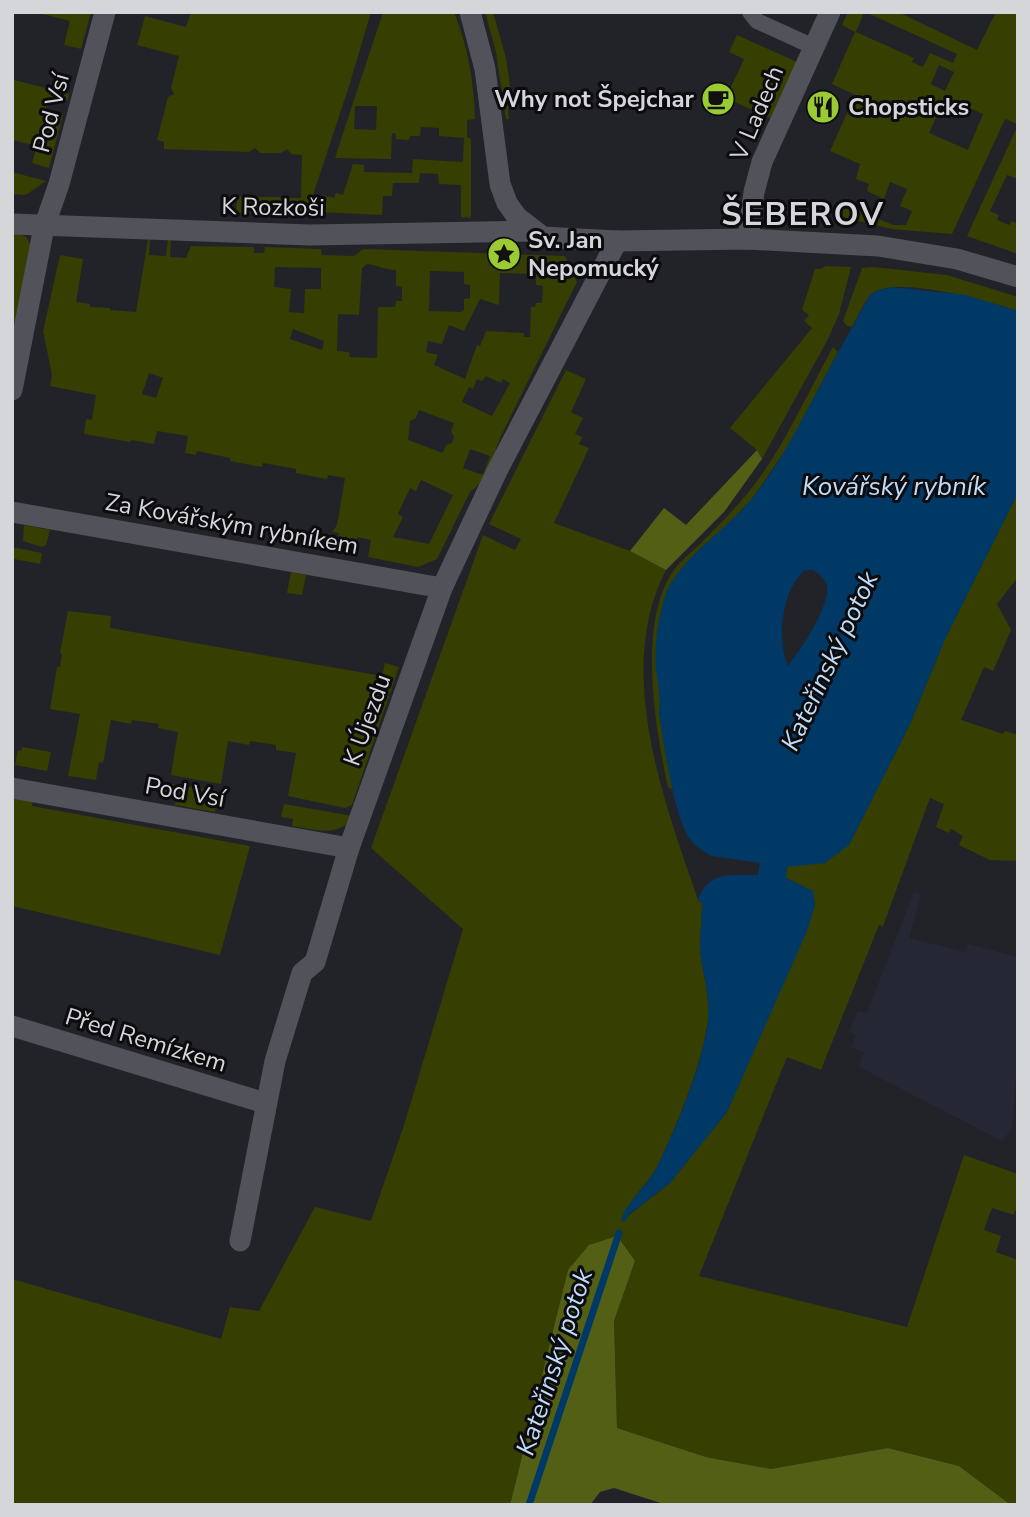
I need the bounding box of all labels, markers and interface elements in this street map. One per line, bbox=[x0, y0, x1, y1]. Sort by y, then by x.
street label: V Ladech bbox=[722, 61, 791, 166]
street label: Pod Vsí bbox=[25, 69, 77, 156]
cafe icon: Why not Špejchar bbox=[699, 80, 737, 118]
place label: Why not Špejchar bbox=[494, 83, 695, 115]
restaurant icon: Chopsticks bbox=[804, 88, 842, 126]
place label: Chopsticks bbox=[848, 91, 969, 123]
street label: K Rozkoši bbox=[221, 190, 325, 224]
district label: ŠEBEROV bbox=[721, 193, 885, 236]
place label: Sv. Jan Nepomucký bbox=[528, 224, 659, 284]
place icon: Sv. Jan Nepomucký bbox=[485, 235, 523, 273]
water label: Kovářský rybník bbox=[802, 469, 987, 504]
street label: Za Kovářským rybníkem bbox=[103, 486, 361, 562]
water label: Kateřinský potok bbox=[773, 565, 887, 757]
street label: K Újezdu bbox=[336, 670, 398, 770]
street label: Pod Vsí bbox=[143, 769, 229, 815]
street label: Před Remízkem bbox=[61, 1000, 231, 1080]
water label: Kateřinský potok bbox=[508, 1264, 601, 1460]

